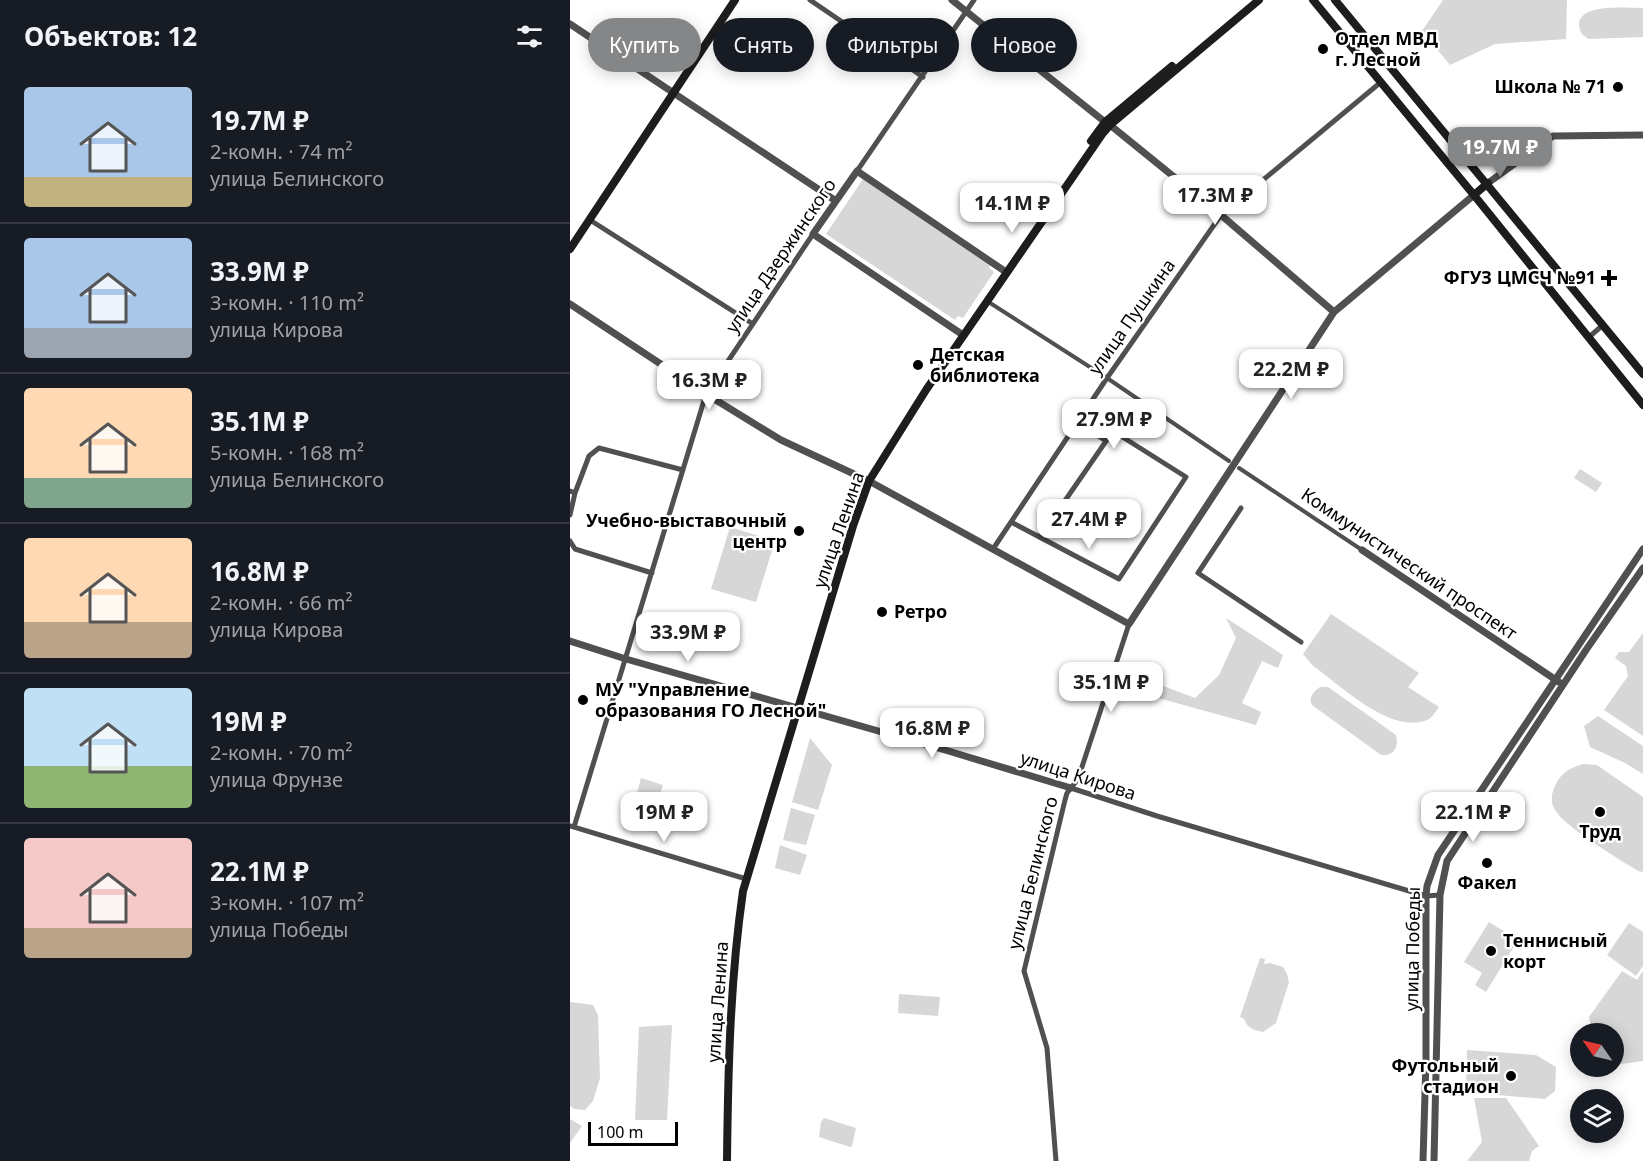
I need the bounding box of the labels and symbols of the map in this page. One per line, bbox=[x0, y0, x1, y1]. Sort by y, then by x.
place label: Отдел МВД г. Лесной bbox=[1335, 26, 1438, 71]
marker: Отдел МВД г. Лесной bbox=[1316, 42, 1330, 56]
place label: Школа № 71 bbox=[1494, 74, 1606, 98]
marker: Школа № 71 bbox=[1611, 80, 1625, 94]
pin: 19.7M ₽ bbox=[1445, 127, 1555, 178]
street label: улица Дзержинского bbox=[720, 174, 841, 337]
pin: 17.3M ₽ bbox=[1160, 175, 1270, 226]
pin: 14.1M ₽ bbox=[957, 183, 1067, 234]
street label: улица Пушкина bbox=[1082, 254, 1180, 379]
place label: ФГУЗ ЦМСЧ №91 bbox=[1443, 265, 1596, 289]
marker: ФГУЗ ЦМСЧ №91 bbox=[1600, 269, 1618, 287]
place label: Детская библиотека bbox=[930, 342, 1040, 387]
pin: 22.2M ₽ bbox=[1236, 349, 1346, 400]
marker: Детская библиотека bbox=[911, 358, 925, 372]
pin: 16.3M ₽ bbox=[654, 360, 764, 411]
pin: 27.9M ₽ bbox=[1059, 399, 1169, 450]
street label: улица Ленина bbox=[807, 468, 869, 591]
street label: Коммунистический проспект bbox=[1297, 482, 1523, 645]
pin: 27.4M ₽ bbox=[1034, 499, 1144, 550]
place label: Учебно-выставочный центр bbox=[586, 508, 787, 553]
marker: Учебно-выставочный центр bbox=[792, 524, 806, 538]
place label: Ретро bbox=[894, 599, 947, 623]
marker: Ретро bbox=[875, 605, 889, 619]
pin: 33.9M ₽ bbox=[633, 612, 743, 663]
pin: 35.1M ₽ bbox=[1056, 662, 1166, 713]
place label: МУ "Управление образования ГО Лесной" bbox=[595, 677, 826, 722]
marker: МУ "Управление образования ГО Лесной" bbox=[576, 693, 590, 707]
pin: 16.8M ₽ bbox=[877, 708, 987, 759]
street label: улица Кирова bbox=[1018, 745, 1139, 805]
pin: 19M ₽ bbox=[622, 792, 706, 843]
pin: 22.1M ₽ bbox=[1418, 792, 1528, 843]
street label: улица Белинского bbox=[1001, 794, 1063, 952]
marker: Труд bbox=[1593, 805, 1607, 819]
place label: Труд bbox=[1579, 819, 1621, 843]
marker: Факел bbox=[1480, 856, 1494, 870]
place label: Факел bbox=[1457, 870, 1517, 894]
street label: улица Победы bbox=[1399, 886, 1425, 1012]
place label: Теннисный корт bbox=[1503, 928, 1608, 973]
street label: улица Ленина bbox=[701, 940, 733, 1063]
marker: Теннисный корт bbox=[1484, 944, 1498, 958]
north arrow bbox=[1570, 1023, 1624, 1077]
place label: Футольный стадион bbox=[1391, 1053, 1499, 1098]
marker: Футольный стадион bbox=[1504, 1069, 1518, 1083]
scale bar bbox=[588, 1119, 678, 1146]

